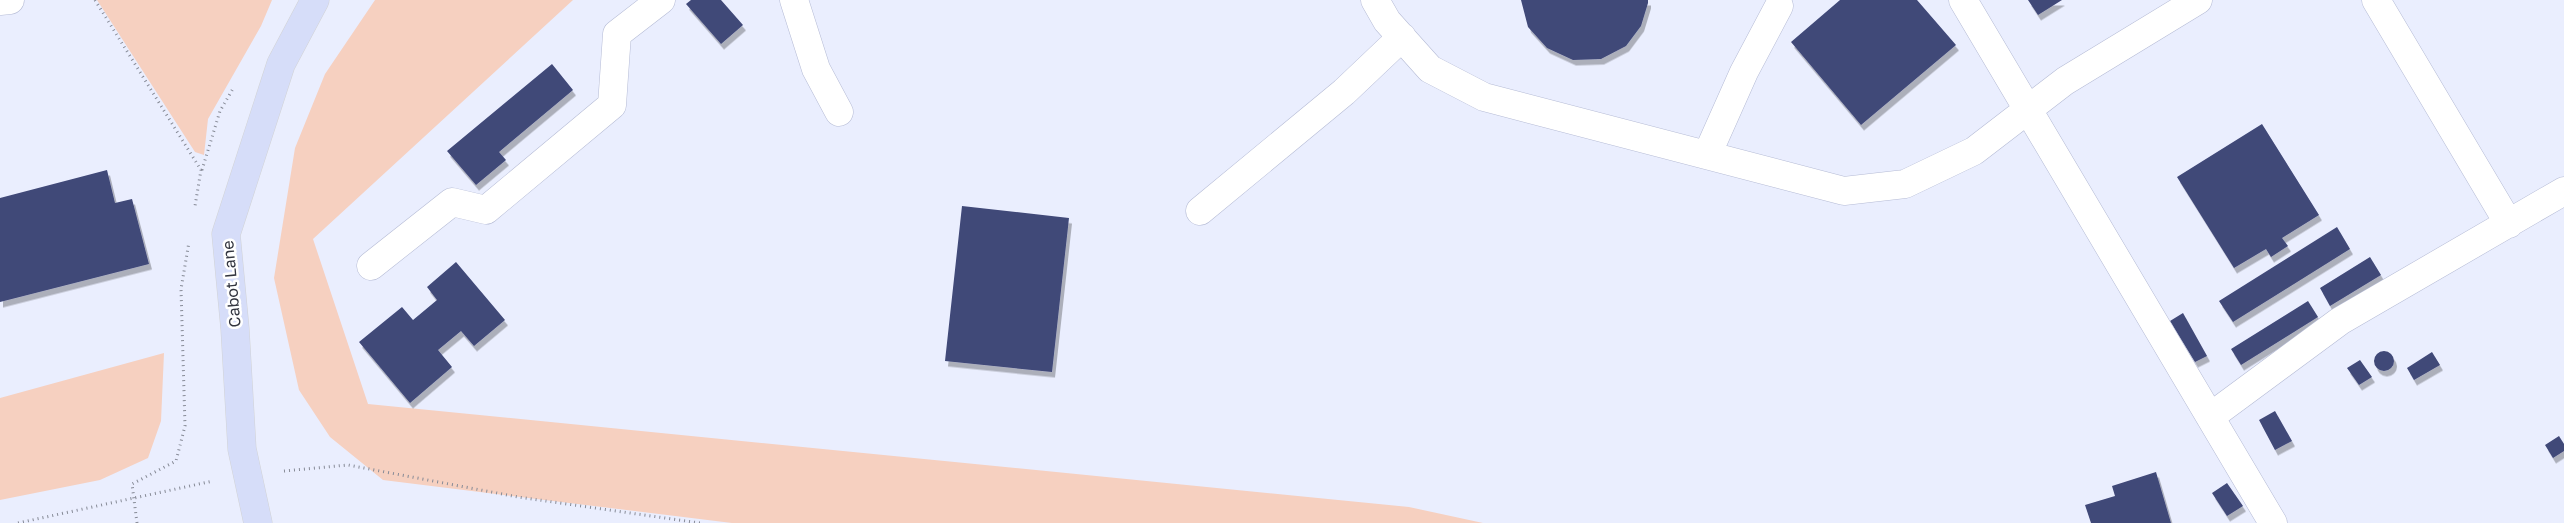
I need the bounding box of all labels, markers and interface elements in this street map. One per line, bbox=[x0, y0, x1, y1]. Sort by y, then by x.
street label: Cabot Lane bbox=[217, 240, 245, 328]

